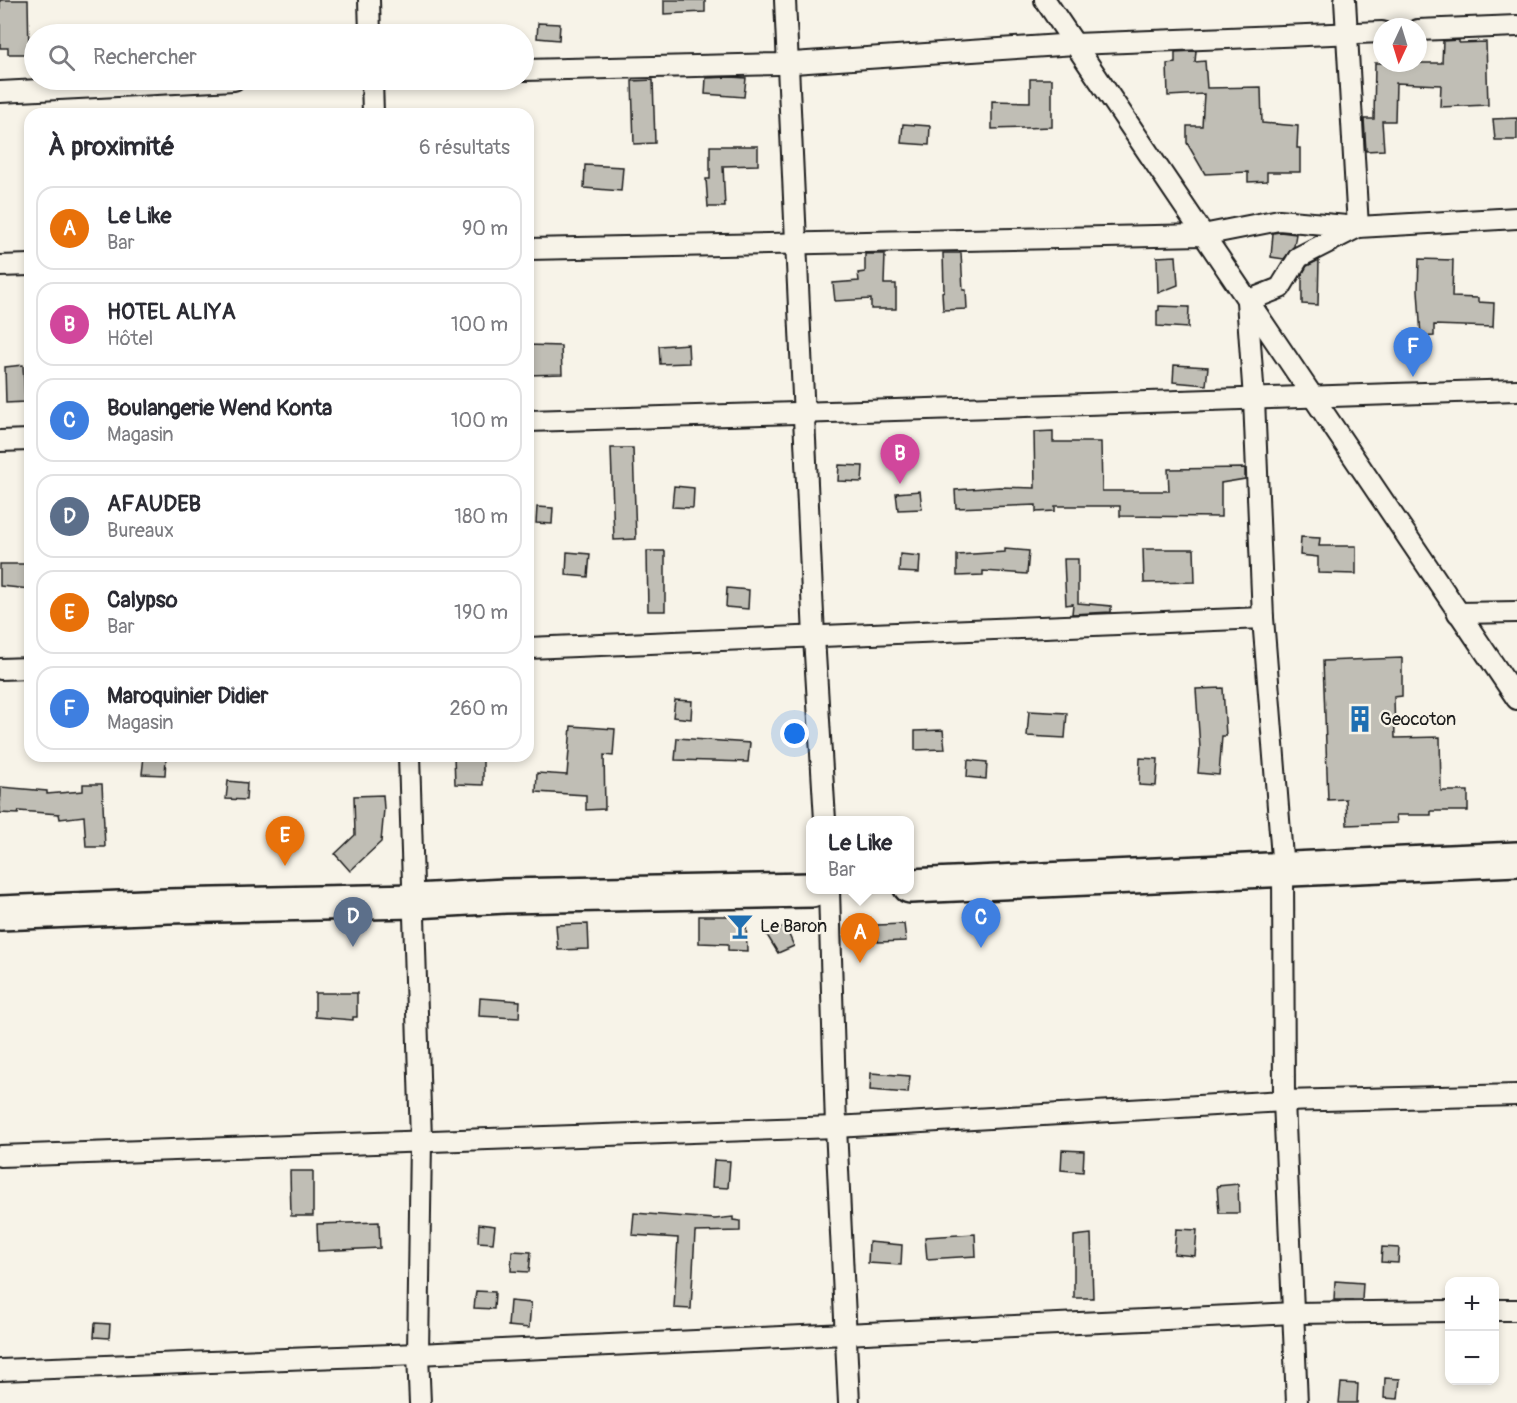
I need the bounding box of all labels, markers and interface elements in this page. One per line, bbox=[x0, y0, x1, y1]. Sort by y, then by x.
north arrow bbox=[1373, 18, 1427, 72]
search box bbox=[24, 24, 534, 90]
icon: search bbox=[45, 41, 78, 74]
text: Rechercher bbox=[93, 43, 197, 71]
text: À proximité bbox=[48, 131, 175, 163]
text: 6 résultats bbox=[419, 135, 510, 160]
text: Le Like bbox=[107, 202, 171, 230]
text: A bbox=[63, 216, 76, 241]
text: 90 m bbox=[462, 216, 508, 241]
text: Bar bbox=[107, 230, 135, 255]
text: HOTEL ALIYA bbox=[107, 298, 236, 326]
text: B bbox=[64, 312, 75, 337]
text: 100 m bbox=[451, 312, 508, 337]
text: Hôtel bbox=[107, 326, 153, 351]
pin: F bbox=[1394, 328, 1432, 377]
text: Boulangerie Wend Konta bbox=[107, 394, 332, 422]
text: C bbox=[63, 408, 76, 433]
text: 100 m bbox=[451, 408, 508, 433]
text: Magasin bbox=[107, 422, 174, 447]
pin: B bbox=[880, 434, 920, 484]
text: AFAUDEB bbox=[107, 490, 201, 518]
text: D bbox=[63, 504, 76, 529]
text: 180 m bbox=[454, 504, 508, 529]
text: Bureaux bbox=[107, 518, 174, 543]
text: Calypso bbox=[107, 586, 177, 614]
text: E bbox=[64, 600, 75, 625]
text: 190 m bbox=[454, 600, 508, 625]
text: Bar bbox=[107, 614, 135, 639]
text: Maroquinier Didier bbox=[107, 682, 268, 710]
text: F bbox=[63, 696, 76, 721]
text: 260 m bbox=[449, 696, 508, 721]
building icon: Geocoton bbox=[1345, 704, 1375, 734]
place label: Geocoton bbox=[1380, 708, 1456, 731]
text: Magasin bbox=[107, 710, 174, 735]
your location bbox=[780, 719, 809, 748]
pin: E bbox=[266, 816, 304, 866]
popup bbox=[806, 816, 914, 894]
text: Le Like bbox=[828, 829, 892, 857]
text: Bar bbox=[828, 857, 856, 882]
pin: D bbox=[334, 898, 372, 947]
pin: C bbox=[962, 898, 1000, 948]
bar icon: Le Baron bbox=[725, 911, 755, 941]
pin: A bbox=[840, 914, 880, 963]
place label: Le Baron bbox=[760, 915, 827, 938]
map controls bbox=[1445, 1277, 1499, 1385]
button: + bbox=[1445, 1277, 1499, 1331]
button: − bbox=[1445, 1331, 1499, 1385]

